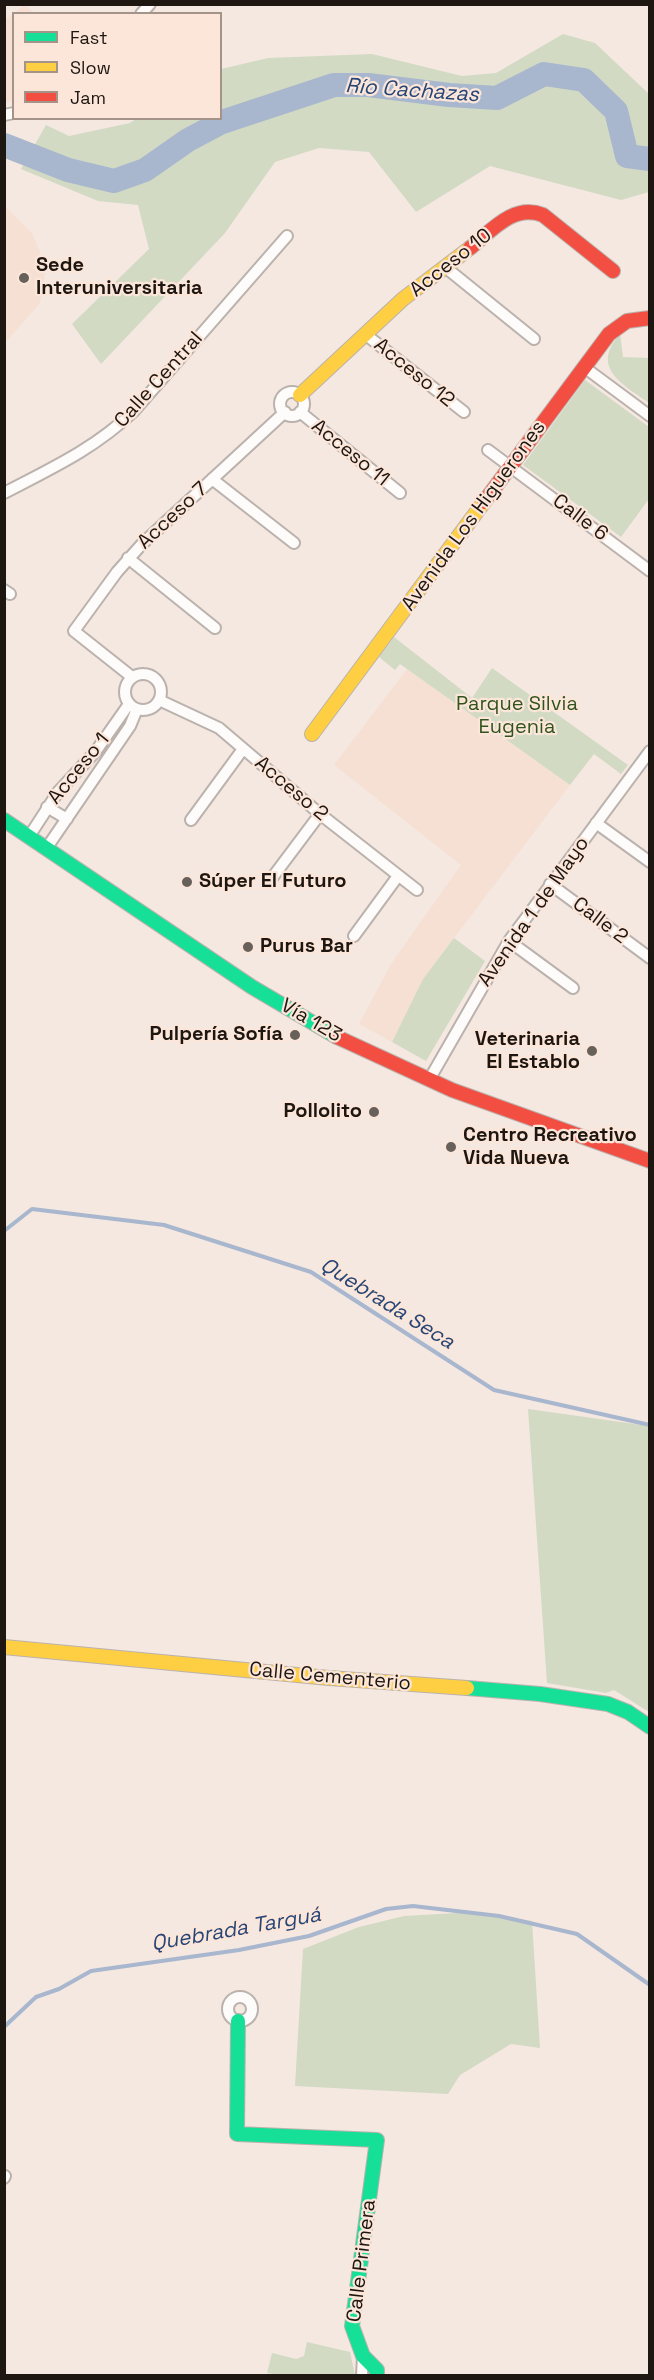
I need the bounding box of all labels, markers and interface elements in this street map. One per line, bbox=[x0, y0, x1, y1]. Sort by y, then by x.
legend bbox=[12, 12, 222, 120]
text: Fast bbox=[70, 26, 107, 49]
text: Slow bbox=[70, 56, 111, 79]
water label: Río Cachazas bbox=[345, 74, 479, 108]
text: Jam bbox=[70, 86, 106, 109]
street label: Acceso 10 bbox=[405, 224, 497, 302]
place label: Sede Interuniversitaria bbox=[36, 254, 203, 301]
marker: Sede Interuniversitaria bbox=[17, 271, 31, 285]
street label: Calle Central bbox=[110, 327, 208, 433]
street label: Acceso 12 bbox=[369, 333, 459, 413]
street label: Acceso 11 bbox=[306, 414, 394, 492]
street label: Avenida Los Higuerones bbox=[397, 416, 551, 616]
street label: Acceso 7 bbox=[133, 477, 213, 555]
street label: Calle 6 bbox=[547, 489, 613, 547]
park label: Parque Silvia Eugenia bbox=[456, 693, 578, 740]
street label: Acceso 1 bbox=[43, 729, 115, 809]
street label: Acceso 2 bbox=[249, 751, 333, 827]
street label: Avenida 1 de Mayo bbox=[473, 832, 595, 992]
place label: Súper El Futuro bbox=[199, 870, 346, 894]
marker: Súper El Futuro bbox=[180, 875, 194, 889]
street label: Calle 2 bbox=[568, 892, 632, 950]
place label: Purus Bar bbox=[260, 935, 353, 959]
marker: Purus Bar bbox=[241, 940, 255, 954]
street label: Vía 123 bbox=[276, 994, 346, 1048]
place label: Pulpería Sofía bbox=[149, 1023, 283, 1047]
marker: Pulpería Sofía bbox=[288, 1028, 302, 1042]
place label: Veterinaria El Establo bbox=[475, 1028, 580, 1075]
marker: Veterinaria El Establo bbox=[585, 1044, 599, 1058]
place label: Pollolito bbox=[283, 1100, 362, 1124]
marker: Pollolito bbox=[367, 1105, 381, 1119]
place label: Centro Recreativo Vida Nueva bbox=[463, 1124, 637, 1171]
marker: Centro Recreativo Vida Nueva bbox=[444, 1140, 458, 1154]
water label: Quebrada Seca bbox=[315, 1253, 459, 1355]
street label: Calle Cementerio bbox=[248, 1658, 412, 1696]
water label: Quebrada Targuá bbox=[149, 1903, 323, 1957]
street label: Calle Primera bbox=[343, 2198, 381, 2324]

